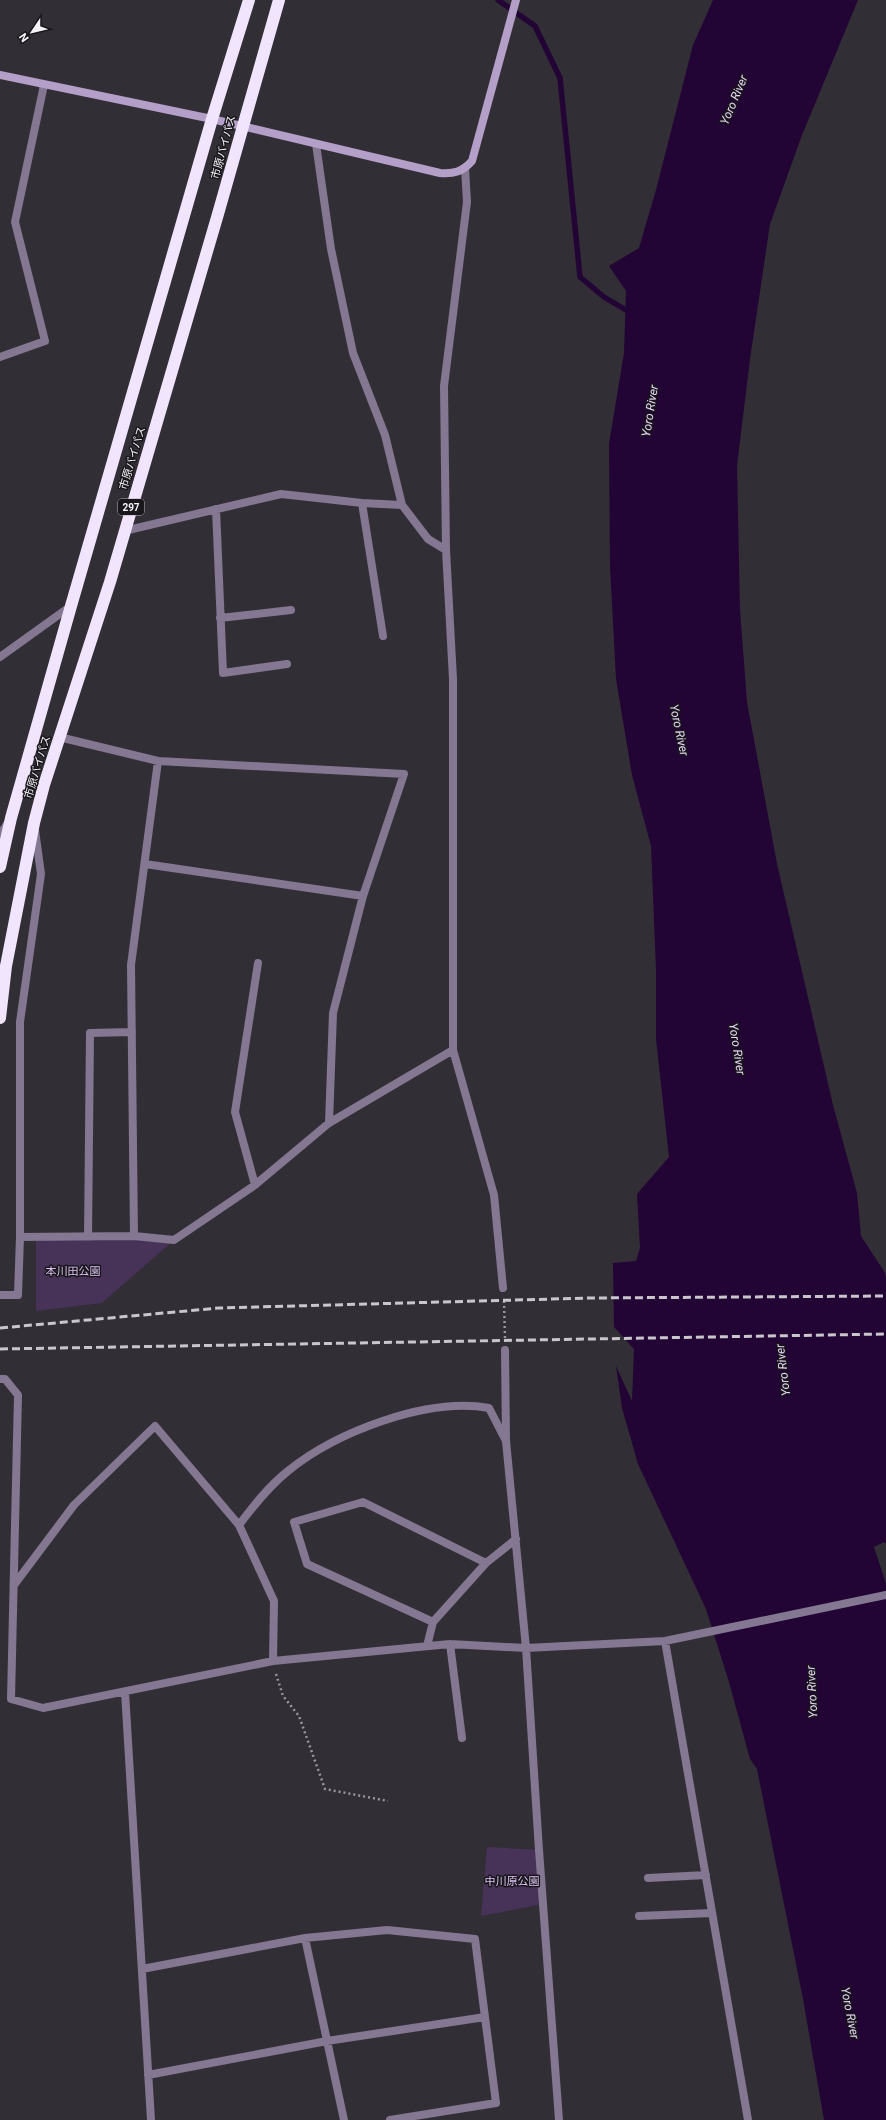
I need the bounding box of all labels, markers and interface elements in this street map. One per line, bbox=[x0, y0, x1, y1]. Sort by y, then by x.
north arrow bbox=[12, 12, 52, 52]
text: N bbox=[17, 30, 32, 44]
water label: Yoro River bbox=[717, 72, 751, 127]
street label: 市原バイパス bbox=[209, 114, 238, 181]
water label: Yoro River bbox=[639, 383, 661, 438]
street label: 市原バイパス bbox=[117, 425, 148, 492]
road number: 297 bbox=[118, 499, 144, 515]
water label: Yoro River bbox=[667, 703, 692, 758]
street label: 市原バイパス bbox=[22, 734, 53, 801]
water label: Yoro River bbox=[726, 1022, 748, 1077]
park label: 本川田公園 bbox=[46, 1265, 101, 1278]
water label: Yoro River bbox=[773, 1342, 793, 1397]
water label: Yoro River bbox=[804, 1664, 820, 1719]
park label: 中川原公園 bbox=[485, 1875, 540, 1888]
water label: Yoro River bbox=[838, 1986, 862, 2041]

